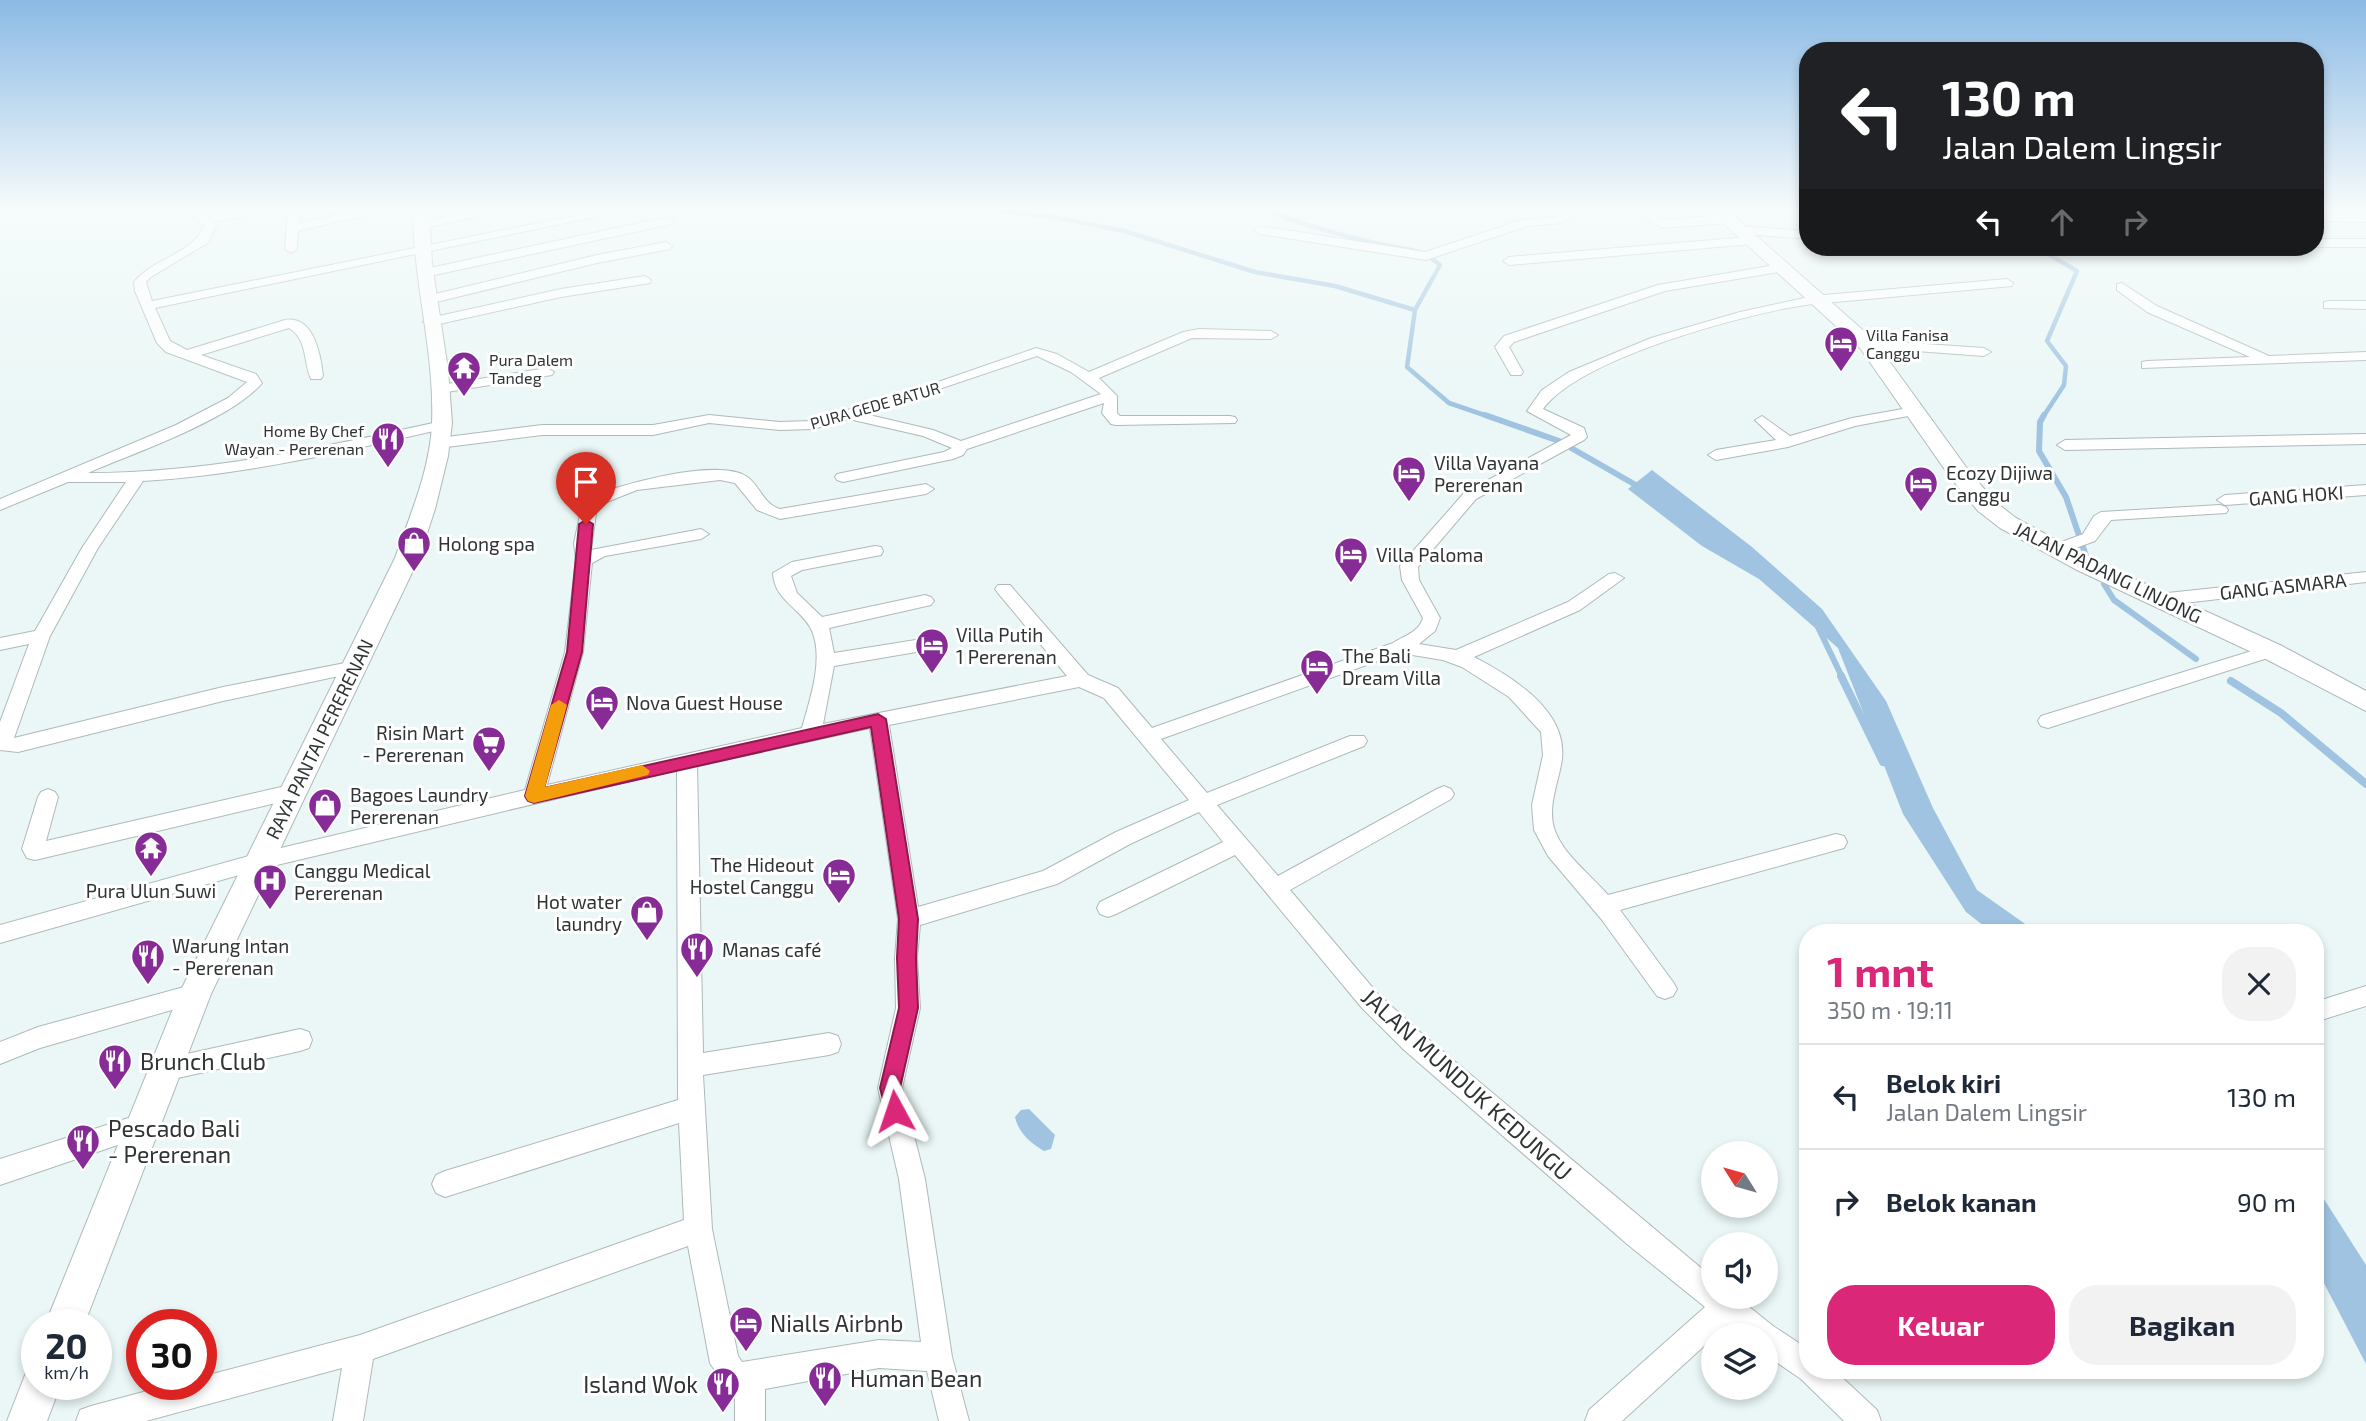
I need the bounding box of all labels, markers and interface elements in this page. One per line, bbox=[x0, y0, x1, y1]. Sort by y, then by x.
text: 130 m bbox=[1942, 67, 2076, 126]
icon: left bbox=[1827, 70, 1918, 161]
text: Jalan Dalem Lingsir bbox=[1942, 127, 2222, 165]
icon: left bbox=[1970, 203, 2008, 241]
icon: ahead bbox=[2043, 203, 2081, 241]
icon: right bbox=[2116, 203, 2154, 241]
hotel icon: Villa Fanisa Canggu bbox=[1822, 324, 1860, 373]
place label: Villa Fanisa Canggu bbox=[1866, 325, 1949, 362]
temple icon: Pura Dalem Tandeg bbox=[445, 349, 483, 398]
place label: Pura Dalem Tandeg bbox=[489, 350, 573, 387]
street label: PURA GEDE BATUR bbox=[808, 377, 942, 433]
restaurant icon: Home By Chef Wayan - Pererenan bbox=[369, 420, 407, 469]
place label: Home By Chef Wayan - Pererenan bbox=[225, 421, 365, 458]
place label: Villa Vayana Pererenan bbox=[1434, 451, 1539, 496]
pin bbox=[556, 452, 616, 524]
hotel icon: Villa Vayana Pererenan bbox=[1390, 454, 1428, 503]
place label: Ecozy Dijiwa Canggu bbox=[1946, 461, 2053, 506]
icon: arrive bbox=[567, 463, 605, 501]
hotel icon: Ecozy Dijiwa Canggu bbox=[1902, 464, 1940, 513]
street label: GANG HOKI bbox=[2248, 480, 2344, 510]
street label: JALAN PADANG LINJONG bbox=[2010, 516, 2206, 628]
shop icon: Holong spa bbox=[395, 524, 433, 573]
place label: Holong spa bbox=[438, 532, 535, 555]
hotel icon: Villa Paloma bbox=[1332, 535, 1370, 584]
place label: Villa Paloma bbox=[1376, 543, 1483, 566]
street label: GANG ASMARA bbox=[2218, 568, 2348, 604]
place label: Villa Putih 1 Pererenan bbox=[956, 623, 1057, 668]
hotel icon: Villa Putih 1 Pererenan bbox=[913, 626, 951, 675]
street label: RAYA PANTAI PERERENAN bbox=[260, 635, 378, 843]
place label: The Bali Dream Villa bbox=[1342, 644, 1441, 689]
hotel icon: The Bali Dream Villa bbox=[1298, 647, 1336, 696]
hotel icon: Nova Guest House bbox=[583, 683, 621, 732]
place label: Nova Guest House bbox=[626, 691, 783, 714]
place label: Risin Mart - Pererenan bbox=[362, 721, 464, 766]
supermarket icon: Risin Mart - Pererenan bbox=[470, 724, 508, 773]
place label: Bagoes Laundry Pererenan bbox=[350, 783, 488, 828]
shop icon: Bagoes Laundry Pererenan bbox=[306, 786, 344, 835]
temple icon: Pura Ulun Suwi bbox=[132, 829, 170, 878]
place label: The Hideout Hostel Canggu bbox=[690, 853, 814, 898]
hotel icon: The Hideout Hostel Canggu bbox=[820, 856, 858, 905]
place label: Canggu Medical Pererenan bbox=[294, 859, 431, 904]
hospital icon: Canggu Medical Pererenan bbox=[251, 862, 289, 911]
place label: Pura Ulun Suwi bbox=[86, 879, 216, 902]
place label: Hot water laundry bbox=[536, 890, 622, 935]
shop icon: Hot water laundry bbox=[628, 893, 666, 942]
restaurant icon: Manas café bbox=[678, 930, 716, 979]
place label: Warung Intan - Pererenan bbox=[172, 934, 289, 979]
restaurant icon: Warung Intan - Pererenan bbox=[129, 937, 167, 986]
place label: Manas café bbox=[722, 938, 821, 961]
text: 1 mnt bbox=[1827, 945, 1934, 995]
button: close bbox=[2222, 947, 2296, 1021]
street label: JALAN MUNDUK KEDUNGU bbox=[1356, 982, 1578, 1186]
text: 350 m · 19:11 bbox=[1827, 996, 1953, 1024]
restaurant icon: Brunch Club bbox=[96, 1042, 134, 1091]
place label: Brunch Club bbox=[140, 1047, 266, 1075]
text: Belok kiri bbox=[1886, 1067, 2001, 1098]
position arrow bbox=[858, 1074, 932, 1148]
icon: left bbox=[1827, 1078, 1865, 1116]
text: 130 m bbox=[2227, 1081, 2296, 1112]
text: Jalan Dalem Lingsir bbox=[1886, 1098, 2087, 1126]
place label: Pescado Bali - Pererenan bbox=[108, 1114, 240, 1168]
restaurant icon: Pescado Bali - Pererenan bbox=[64, 1122, 102, 1171]
north arrow bbox=[1701, 1141, 1778, 1218]
map controls bbox=[1701, 1141, 1778, 1400]
icon: right bbox=[1827, 1183, 1865, 1221]
text: Belok kanan bbox=[1886, 1186, 2037, 1217]
text: 90 m bbox=[2237, 1186, 2296, 1217]
button: sound bbox=[1701, 1232, 1778, 1309]
button: Keluar bbox=[1827, 1285, 2055, 1365]
button: Bagikan bbox=[2069, 1285, 2296, 1365]
hotel icon: Nialls Airbnb bbox=[727, 1304, 765, 1353]
speed limit sign: 30 bbox=[126, 1309, 217, 1400]
place label: Nialls Airbnb bbox=[770, 1309, 903, 1337]
button: layers bbox=[1701, 1323, 1778, 1400]
text: 20 bbox=[45, 1324, 88, 1366]
restaurant icon: Human Bean bbox=[806, 1359, 844, 1408]
text: km/h bbox=[44, 1361, 89, 1383]
place label: Human Bean bbox=[850, 1364, 982, 1392]
restaurant icon: Island Wok bbox=[704, 1365, 742, 1414]
place label: Island Wok bbox=[583, 1370, 698, 1398]

